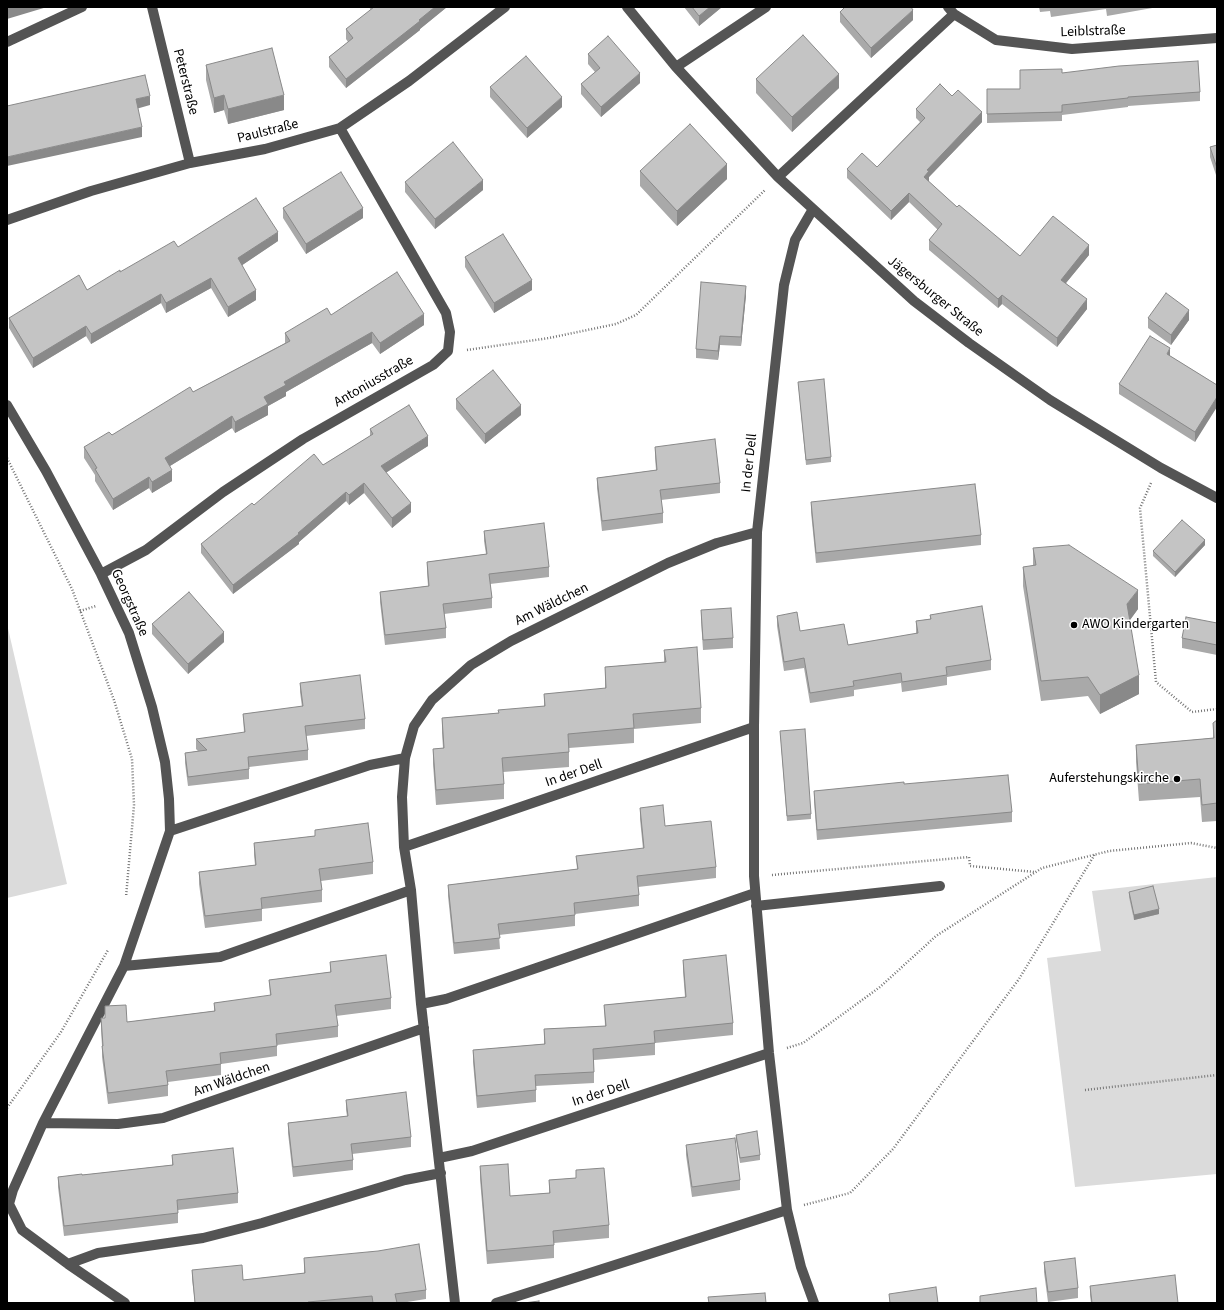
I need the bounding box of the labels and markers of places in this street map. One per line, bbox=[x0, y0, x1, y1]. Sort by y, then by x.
place label: AWO Kindergarten bbox=[1082, 617, 1189, 633]
marker: AWO Kindergarten bbox=[1069, 620, 1079, 630]
place label: Auferstehungskirche bbox=[1049, 771, 1169, 787]
marker: Auferstehungskirche bbox=[1172, 774, 1182, 784]

